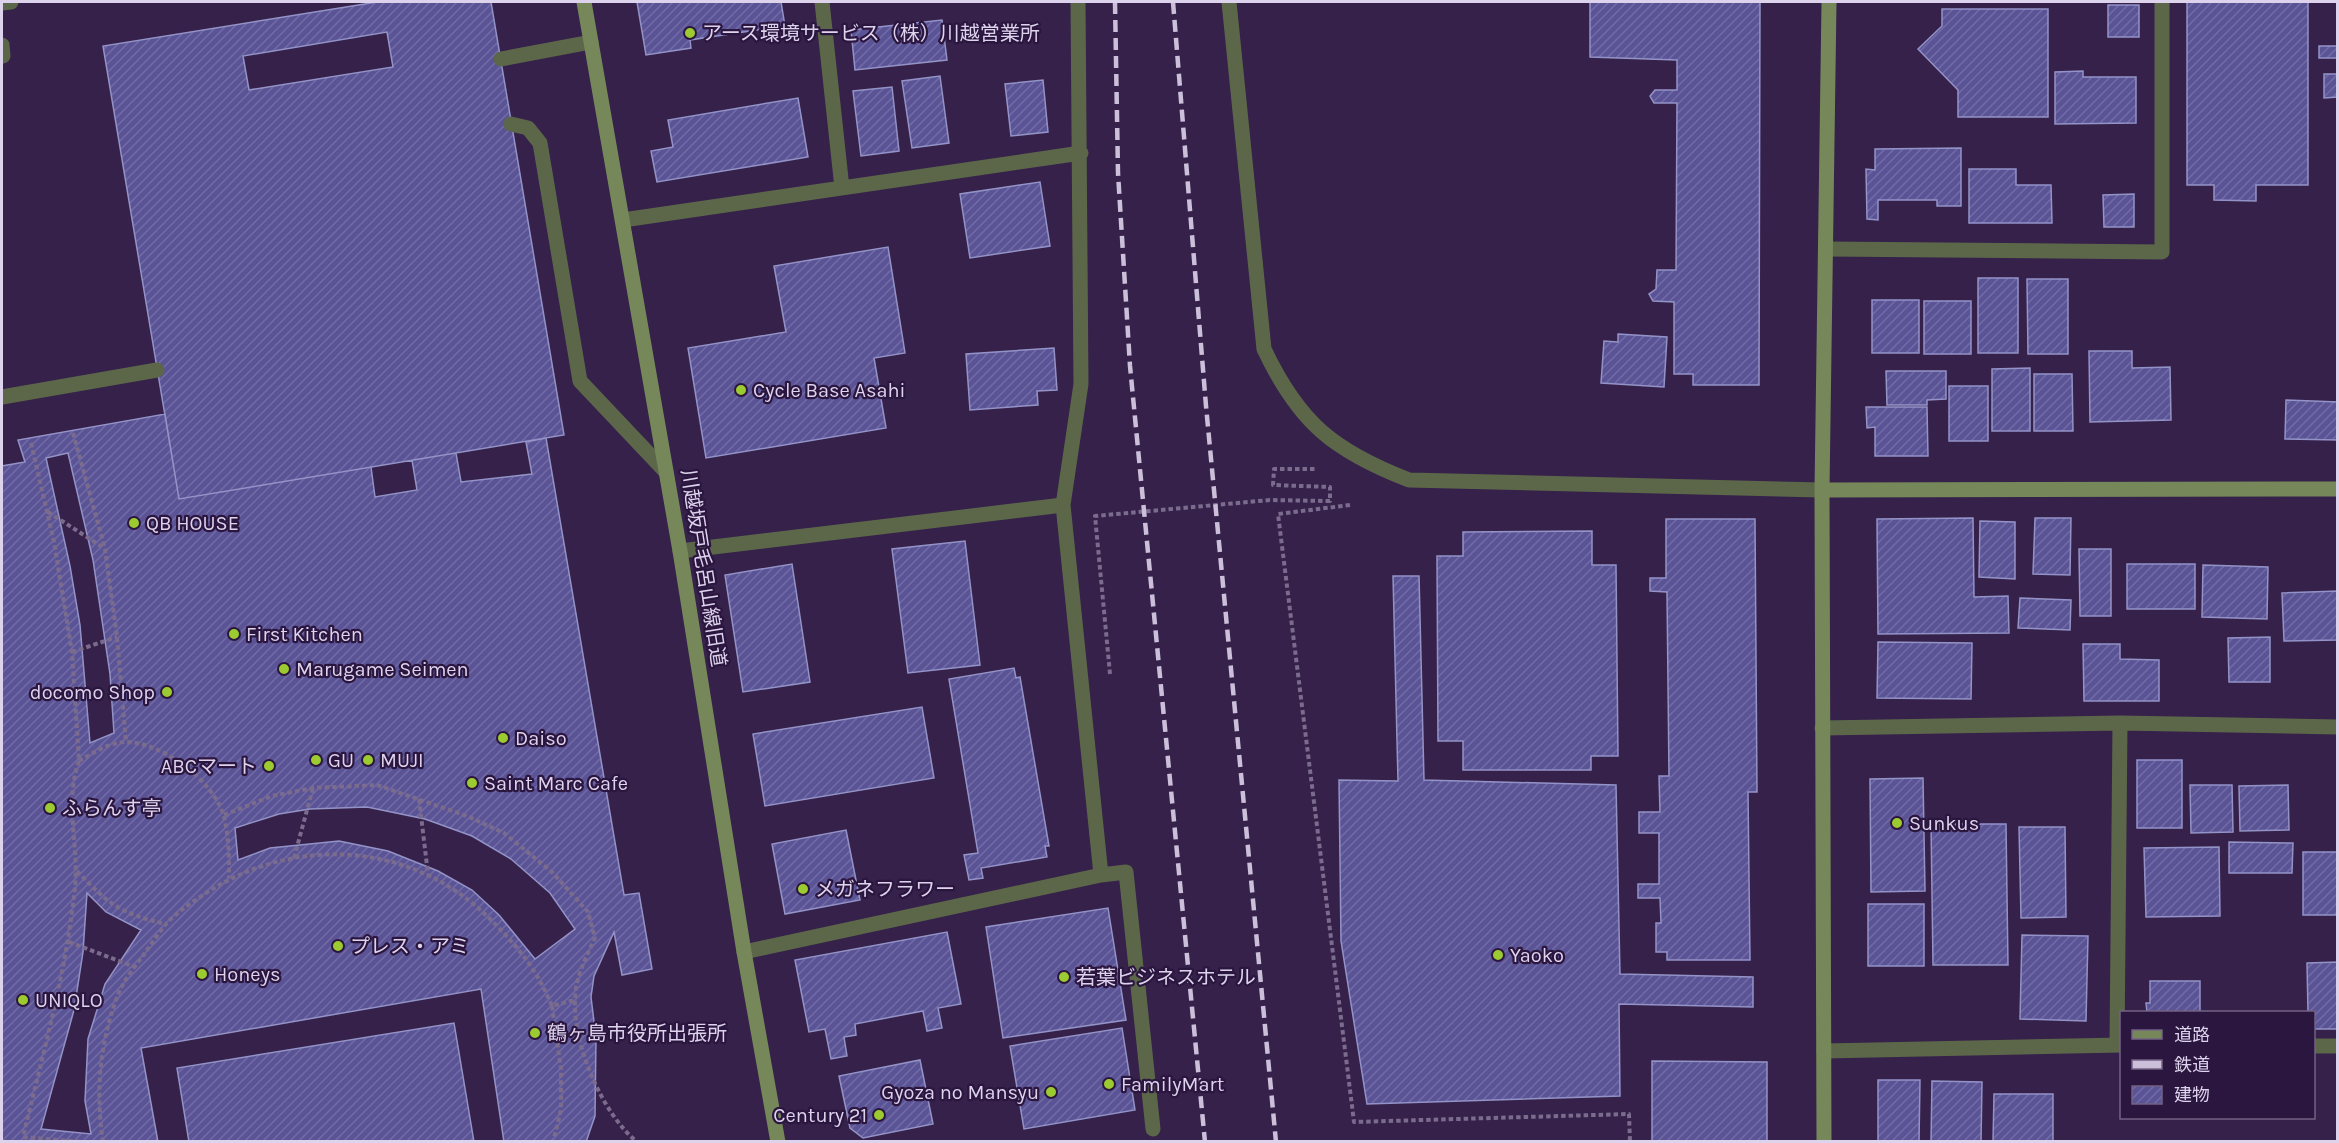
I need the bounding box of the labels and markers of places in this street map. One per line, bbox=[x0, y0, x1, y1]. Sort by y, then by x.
place label: アース環境サービス（株）川越営業所 bbox=[702, 22, 1040, 45]
marker: アース環境サービス（株）川越営業所 bbox=[683, 26, 697, 40]
place label: Cycle Base Asahi bbox=[753, 379, 906, 402]
marker: Cycle Base Asahi bbox=[734, 383, 748, 397]
place label: QB HOUSE bbox=[146, 512, 239, 535]
marker: QB HOUSE bbox=[127, 516, 141, 530]
place label: First Kitchen bbox=[246, 623, 363, 646]
marker: First Kitchen bbox=[227, 627, 241, 641]
place label: Marugame Seimen bbox=[296, 658, 469, 681]
marker: Marugame Seimen bbox=[277, 662, 291, 676]
place label: docomo Shop bbox=[30, 681, 155, 704]
marker: docomo Shop bbox=[160, 685, 174, 699]
place label: Daiso bbox=[515, 727, 567, 750]
marker: Daiso bbox=[496, 731, 510, 745]
place label: GU bbox=[328, 749, 354, 772]
place label: MUJI bbox=[380, 749, 424, 772]
marker: GU bbox=[309, 753, 323, 767]
marker: MUJI bbox=[361, 753, 375, 767]
place label: ABCマート bbox=[161, 755, 257, 778]
marker: ABCマート bbox=[262, 759, 276, 773]
place label: Saint Marc Cafe bbox=[484, 772, 628, 795]
marker: Saint Marc Cafe bbox=[465, 776, 479, 790]
place label: ふらんす亭 bbox=[62, 797, 162, 820]
marker: ふらんす亭 bbox=[43, 801, 57, 815]
place label: Sunkus bbox=[1909, 812, 1979, 835]
marker: Sunkus bbox=[1890, 816, 1904, 830]
place label: メガネフラワー bbox=[815, 878, 955, 901]
marker: メガネフラワー bbox=[796, 882, 810, 896]
place label: プレス・アミ bbox=[350, 935, 470, 958]
marker: プレス・アミ bbox=[331, 939, 345, 953]
place label: Yaoko bbox=[1510, 944, 1564, 967]
marker: Yaoko bbox=[1491, 948, 1505, 962]
place label: Honeys bbox=[214, 963, 280, 986]
place label: 若葉ビジネスホテル bbox=[1076, 966, 1256, 989]
marker: Honeys bbox=[195, 967, 209, 981]
marker: 若葉ビジネスホテル bbox=[1057, 970, 1071, 984]
place label: UNIQLO bbox=[35, 989, 103, 1012]
marker: UNIQLO bbox=[16, 993, 30, 1007]
place label: 鶴ヶ島市役所出張所 bbox=[547, 1022, 727, 1045]
marker: 鶴ヶ島市役所出張所 bbox=[528, 1026, 542, 1040]
place label: FamilyMart bbox=[1121, 1073, 1225, 1096]
marker: FamilyMart bbox=[1102, 1077, 1116, 1091]
place label: Gyoza no Mansyu bbox=[881, 1081, 1039, 1104]
marker: Gyoza no Mansyu bbox=[1044, 1085, 1058, 1099]
place label: Century 21 bbox=[773, 1104, 867, 1127]
marker: Century 21 bbox=[872, 1108, 886, 1122]

